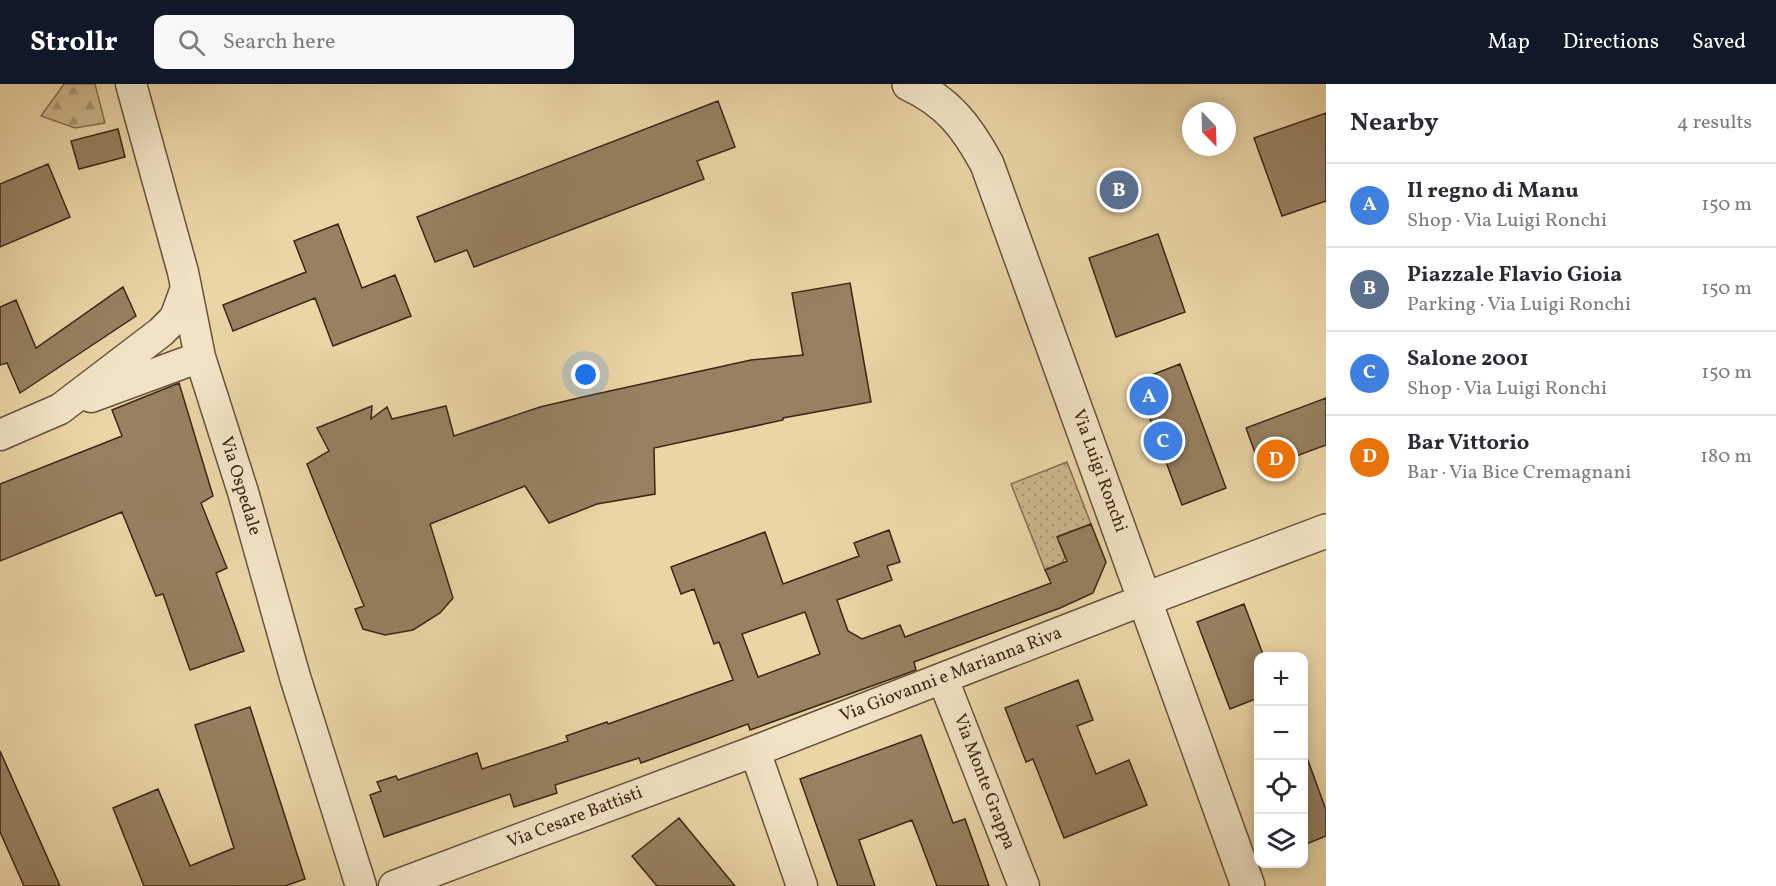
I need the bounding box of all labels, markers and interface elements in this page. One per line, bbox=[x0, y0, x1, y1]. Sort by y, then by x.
search box bbox=[154, 15, 574, 69]
text: Strollr bbox=[30, 23, 118, 62]
icon: search bbox=[175, 26, 208, 59]
text: Search here bbox=[223, 27, 335, 58]
text: Map bbox=[1488, 28, 1530, 57]
text: Directions bbox=[1563, 28, 1659, 57]
text: Saved bbox=[1692, 28, 1746, 57]
north arrow bbox=[1182, 102, 1236, 156]
text: Nearby bbox=[1350, 105, 1439, 141]
text: 4 results bbox=[1677, 109, 1752, 137]
pin: B bbox=[1100, 168, 1138, 212]
text: Il regno di Manu bbox=[1407, 176, 1579, 207]
text: A bbox=[1362, 191, 1377, 219]
text: 150 m bbox=[1701, 191, 1752, 219]
text: Shop · Via Luigi Ronchi bbox=[1407, 207, 1607, 235]
text: Piazzale Flavio Gioia bbox=[1407, 260, 1622, 291]
text: B bbox=[1363, 275, 1376, 303]
text: 150 m bbox=[1701, 275, 1752, 303]
text: Parking · Via Luigi Ronchi bbox=[1407, 291, 1631, 319]
text: Salone 2001 bbox=[1407, 344, 1529, 375]
text: C bbox=[1363, 359, 1376, 387]
text: 150 m bbox=[1701, 359, 1752, 387]
your location bbox=[571, 360, 600, 389]
pin: A bbox=[1130, 374, 1168, 418]
text: Shop · Via Luigi Ronchi bbox=[1407, 375, 1607, 403]
street label: Via Luigi Ronchi bbox=[1065, 406, 1133, 536]
pin: C bbox=[1144, 418, 1182, 464]
text: Bar Vittorio bbox=[1407, 428, 1529, 459]
street label: Via Ospedale bbox=[213, 433, 267, 539]
pin: D bbox=[1256, 436, 1296, 482]
text: D bbox=[1362, 443, 1377, 471]
text: 180 m bbox=[1700, 443, 1752, 471]
text: Bar · Via Bice Cremagnani bbox=[1407, 459, 1631, 487]
street label: Via Giovanni e Marianna Riva bbox=[836, 621, 1066, 729]
map controls bbox=[1254, 652, 1308, 868]
button: + bbox=[1254, 652, 1308, 706]
button: − bbox=[1254, 706, 1308, 760]
street label: Via Monte Grappa bbox=[947, 710, 1021, 854]
button: locate bbox=[1254, 760, 1308, 814]
street label: Via Cesare Battisti bbox=[504, 781, 646, 855]
button: layers bbox=[1254, 814, 1308, 868]

